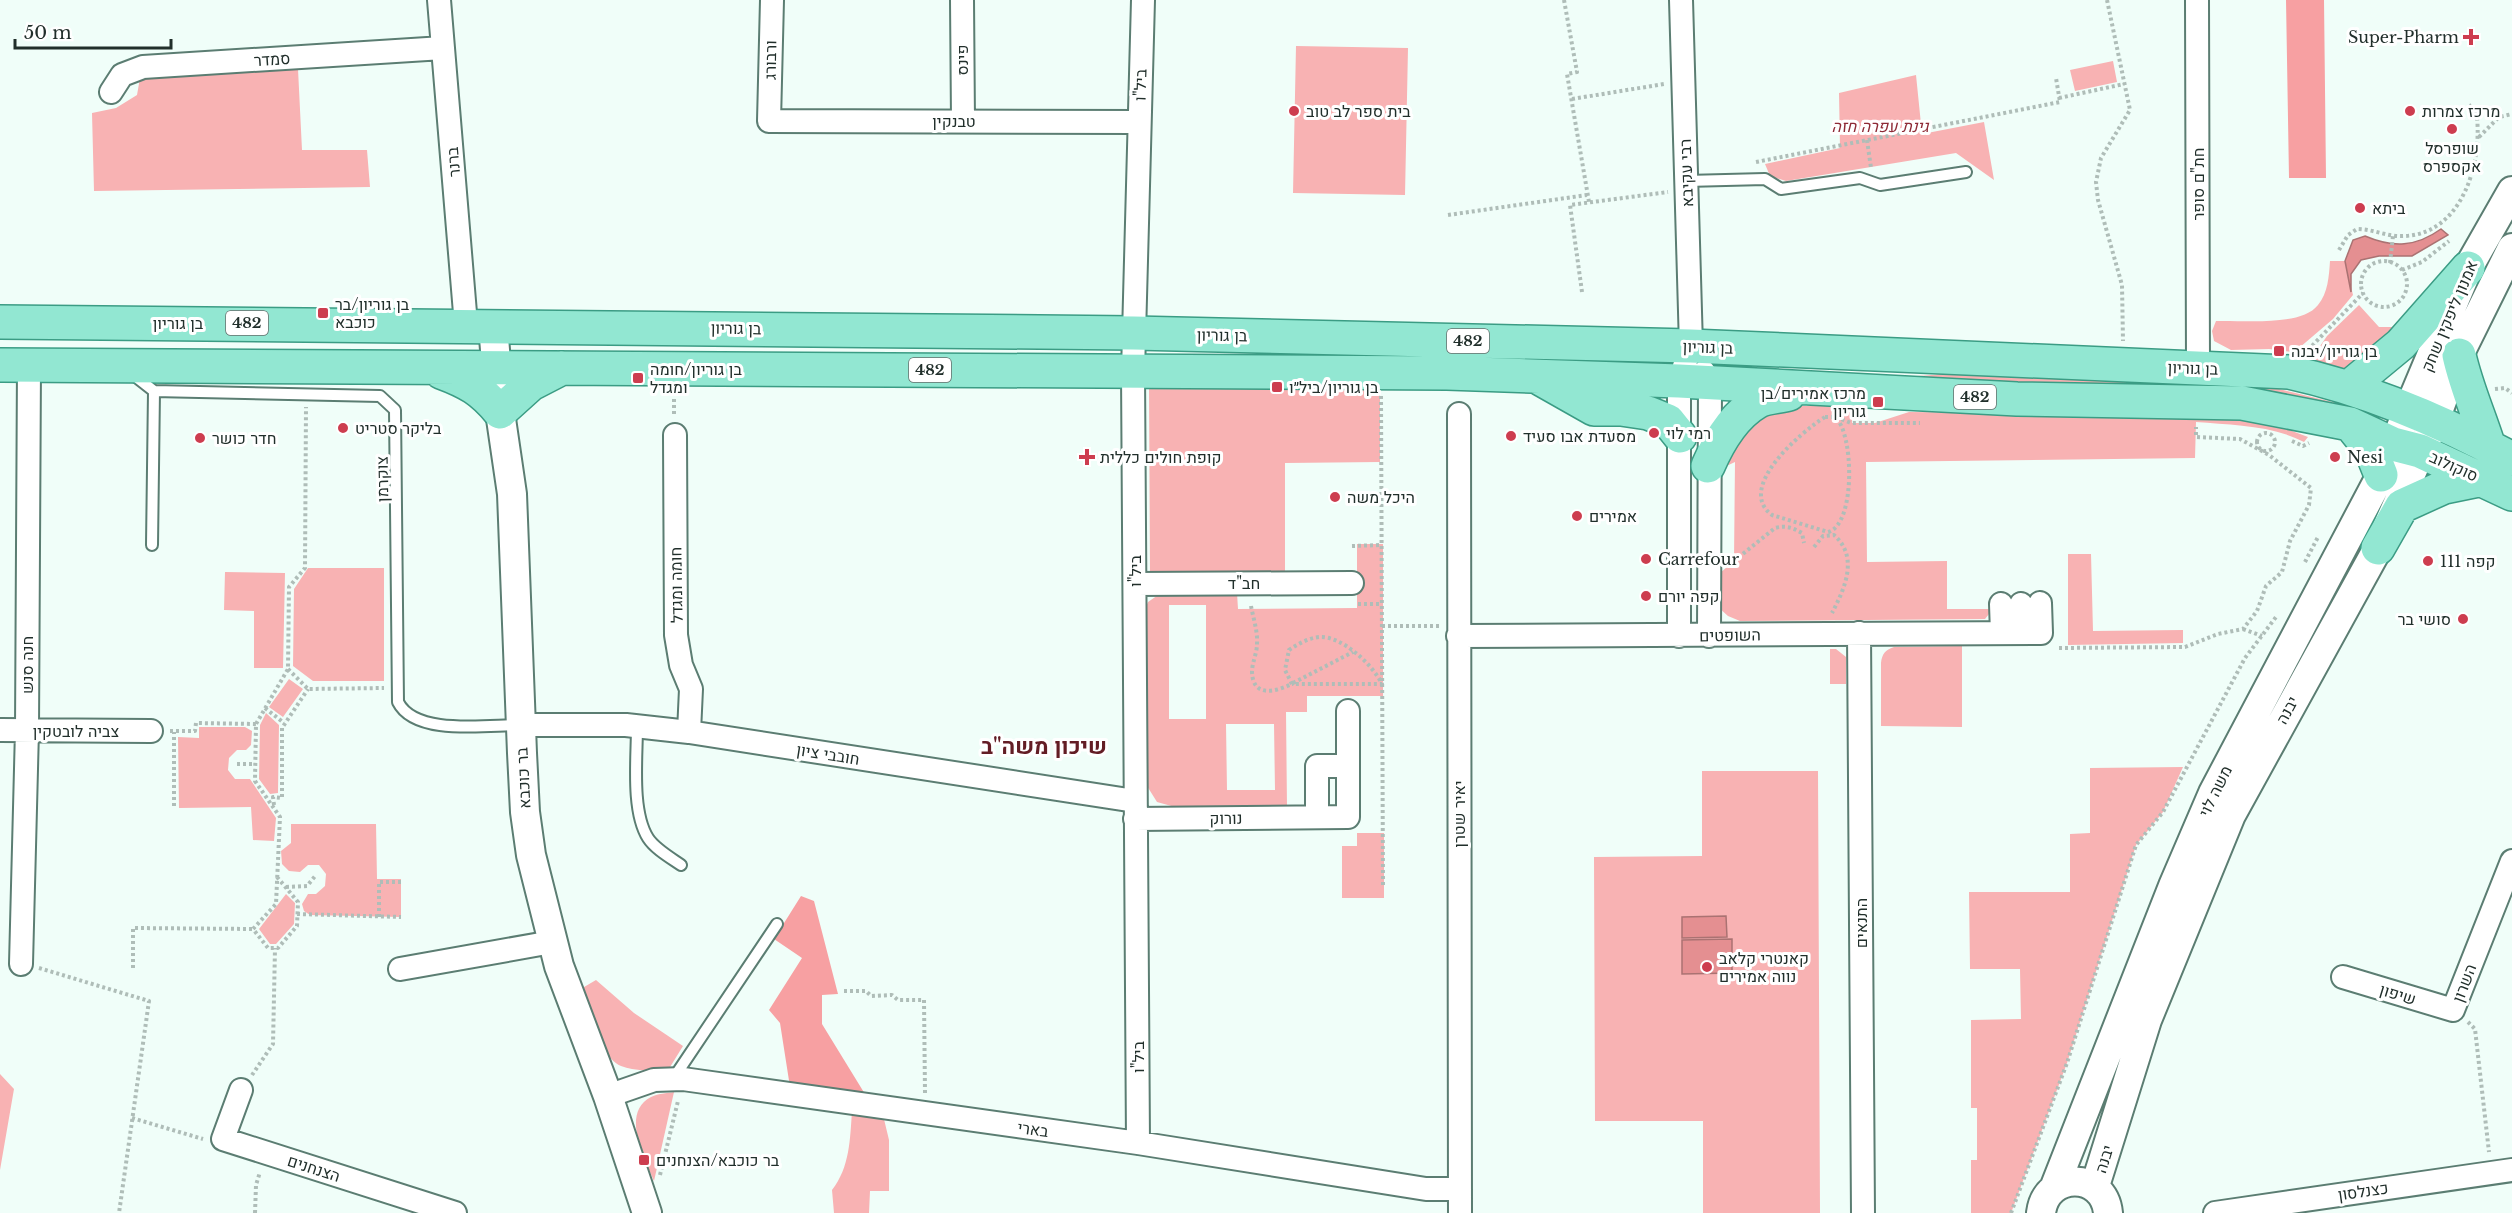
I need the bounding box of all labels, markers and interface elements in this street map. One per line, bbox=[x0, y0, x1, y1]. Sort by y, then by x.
scale bar bbox=[15, 12, 171, 50]
text: 50 m bbox=[24, 22, 72, 44]
place label: Super-Pharm bbox=[2348, 27, 2459, 47]
marker: Super-Pharm bbox=[2464, 30, 2478, 44]
street label: ורבורג bbox=[760, 40, 780, 80]
street label: פינס bbox=[952, 45, 972, 75]
street label: סמדר bbox=[253, 48, 291, 70]
street label: ביל"ו bbox=[1129, 68, 1151, 101]
place label: בית ספר לב טוב bbox=[1306, 101, 1411, 121]
place label: מרכז צמרות bbox=[2422, 101, 2500, 121]
marker: בית ספר לב טוב bbox=[1287, 104, 1301, 118]
marker: מרכז צמרות bbox=[2403, 104, 2417, 118]
street label: טבנקין bbox=[932, 111, 976, 131]
park label: גינת עפרה חזה bbox=[1832, 116, 1930, 136]
marker: שופרסל אקספרס bbox=[2445, 122, 2459, 136]
street label: רבי עקיבא bbox=[1675, 138, 1697, 208]
place label: שופרסל אקספרס bbox=[2423, 138, 2481, 176]
street label: ברנר bbox=[442, 146, 464, 178]
street label: חת"ם סופר bbox=[2188, 147, 2208, 221]
place label: ביתא bbox=[2372, 198, 2406, 218]
marker: ביתא bbox=[2353, 201, 2367, 215]
street label: אמנון ליפקין שחק bbox=[2416, 257, 2482, 375]
place label: בן גוריון/בר כוכבא bbox=[335, 294, 410, 332]
marker: בן גוריון/בר כוכבא bbox=[316, 306, 330, 320]
road number: 482 bbox=[226, 311, 268, 335]
street label: בן גוריון bbox=[153, 313, 204, 333]
street label: בן גוריון bbox=[711, 318, 762, 338]
street label: בן גוריון bbox=[1197, 325, 1248, 345]
road number: 482 bbox=[1447, 329, 1489, 353]
street label: בן גוריון bbox=[1682, 336, 1734, 358]
place label: בן גוריון/יבנה bbox=[2291, 341, 2378, 361]
marker: בן גוריון/יבנה bbox=[2272, 344, 2286, 358]
street label: בן גוריון bbox=[2167, 357, 2219, 379]
road number: 482 bbox=[909, 358, 951, 382]
place label: בן גוריון/חומה ומגדל bbox=[650, 359, 742, 397]
marker: בן גוריון/חומה ומגדל bbox=[631, 371, 645, 385]
place label: בן גוריון/ביל״ו bbox=[1289, 377, 1379, 397]
marker: בן גוריון/ביל״ו bbox=[1270, 380, 1284, 394]
place label: מרכז אמירים/בן גוריון bbox=[1761, 383, 1866, 421]
road number: 482 bbox=[1954, 385, 1996, 409]
marker: מרכז אמירים/בן גוריון bbox=[1871, 395, 1885, 409]
place label: בליקר סטריט bbox=[355, 418, 442, 438]
marker: בליקר סטריט bbox=[336, 421, 350, 435]
place label: רמי לוי bbox=[1666, 423, 1711, 443]
place label: מסעדת אבו סעיד bbox=[1523, 426, 1636, 446]
marker: רמי לוי bbox=[1647, 426, 1661, 440]
place label: חדר כושר bbox=[212, 428, 276, 448]
marker: מסעדת אבו סעיד bbox=[1504, 429, 1518, 443]
marker: חדר כושר bbox=[193, 431, 207, 445]
place label: קופת חולים כללית bbox=[1100, 447, 1221, 467]
place label: Nesi bbox=[2347, 447, 2383, 467]
street label: סוקולוב bbox=[2427, 447, 2481, 485]
marker: קופת חולים כללית bbox=[1078, 448, 1096, 466]
marker: Nesi bbox=[2328, 450, 2342, 464]
street label: צוקרמן bbox=[372, 456, 392, 502]
place label: היכל משה bbox=[1347, 487, 1415, 507]
marker: היכל משה bbox=[1328, 490, 1342, 504]
place label: אמירים bbox=[1589, 506, 1637, 526]
marker: אמירים bbox=[1570, 509, 1584, 523]
street label: חומה ומגדל bbox=[665, 547, 687, 623]
place label: Carrefour bbox=[1658, 549, 1740, 569]
place label: קפה 111 bbox=[2440, 551, 2495, 571]
marker: Carrefour bbox=[1639, 552, 1653, 566]
street label: ביל"ו bbox=[1125, 554, 1145, 587]
marker: קפה 111 bbox=[2421, 554, 2435, 568]
street label: חב"ד bbox=[1228, 573, 1260, 593]
place label: קפה יורם bbox=[1658, 586, 1720, 606]
marker: קפה יורם bbox=[1639, 589, 1653, 603]
place label: סושי בר bbox=[2398, 609, 2451, 629]
marker: סושי בר bbox=[2456, 612, 2470, 626]
street label: השופטים bbox=[1699, 624, 1761, 646]
street label: חנה סנש bbox=[17, 636, 37, 694]
street label: יבנה bbox=[2271, 693, 2303, 727]
street label: צביה לובטקין bbox=[33, 721, 120, 741]
district label: שיכון משה"ב bbox=[981, 733, 1107, 760]
street label: חובבי ציון bbox=[795, 739, 861, 769]
street label: בר כוכבא bbox=[511, 746, 535, 809]
street label: משה לוי bbox=[2194, 762, 2236, 820]
street label: יאיר שטרן bbox=[1449, 780, 1469, 848]
street label: נורוק bbox=[1209, 808, 1243, 828]
street label: התנאים bbox=[1851, 898, 1871, 948]
place label: קאנטרי קלאב נווה אמירים bbox=[1719, 948, 1809, 986]
marker: קאנטרי קלאב נווה אמירים bbox=[1700, 960, 1714, 974]
street label: השרון bbox=[2448, 961, 2480, 1005]
street label: שיפון bbox=[2377, 979, 2419, 1009]
street label: ביל"ו bbox=[1128, 1040, 1148, 1073]
street label: בארי bbox=[1016, 1117, 1050, 1141]
street label: יבנה bbox=[2090, 1142, 2118, 1176]
street label: הצנחנים bbox=[285, 1150, 343, 1186]
place label: בר כוכבא/הצנחנים bbox=[656, 1150, 780, 1170]
marker: בר כוכבא/הצנחנים bbox=[637, 1153, 651, 1167]
street label: כצנלסון bbox=[2336, 1178, 2390, 1204]

